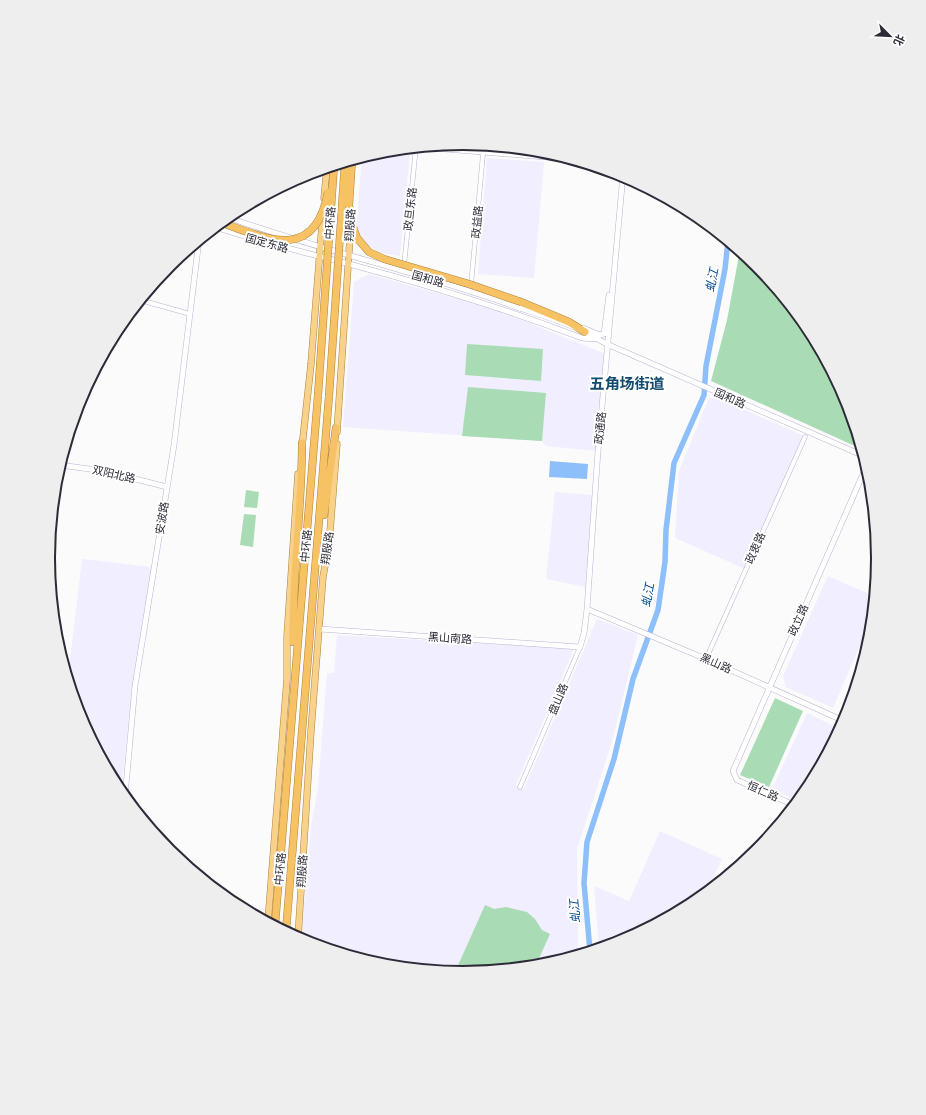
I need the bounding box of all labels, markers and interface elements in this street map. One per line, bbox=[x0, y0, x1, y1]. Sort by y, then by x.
north arrow bbox=[870, 16, 910, 56]
text: 北 bbox=[891, 32, 909, 48]
street label: 政旦东路 bbox=[400, 186, 419, 232]
street label: 政益路 bbox=[468, 205, 485, 239]
street label: 中环路 bbox=[321, 206, 338, 240]
street label: 翔殷路 bbox=[341, 208, 358, 242]
street label: 国定东路 bbox=[244, 230, 290, 255]
water label: 虬江 bbox=[701, 265, 723, 293]
street label: 国和路 bbox=[410, 267, 446, 290]
district label: 五角场街道 bbox=[589, 373, 665, 394]
street label: 国和路 bbox=[712, 384, 748, 411]
street label: 政通路 bbox=[590, 411, 609, 445]
street label: 双阳北路 bbox=[91, 461, 137, 486]
street label: 安波路 bbox=[152, 500, 171, 535]
street label: 中环路 bbox=[297, 529, 314, 563]
street label: 政衷路 bbox=[741, 530, 768, 566]
street label: 翔殷路 bbox=[317, 531, 336, 565]
water label: 虬江 bbox=[637, 580, 658, 608]
street label: 政立路 bbox=[784, 602, 811, 638]
street label: 黑山南路 bbox=[428, 628, 473, 647]
street label: 黑山路 bbox=[698, 649, 734, 676]
street label: 盘山路 bbox=[544, 681, 571, 717]
street label: 恒仁路 bbox=[745, 777, 781, 804]
street label: 中环路 bbox=[271, 852, 288, 886]
street label: 翔殷路 bbox=[293, 854, 310, 888]
water label: 虬江 bbox=[565, 896, 584, 924]

